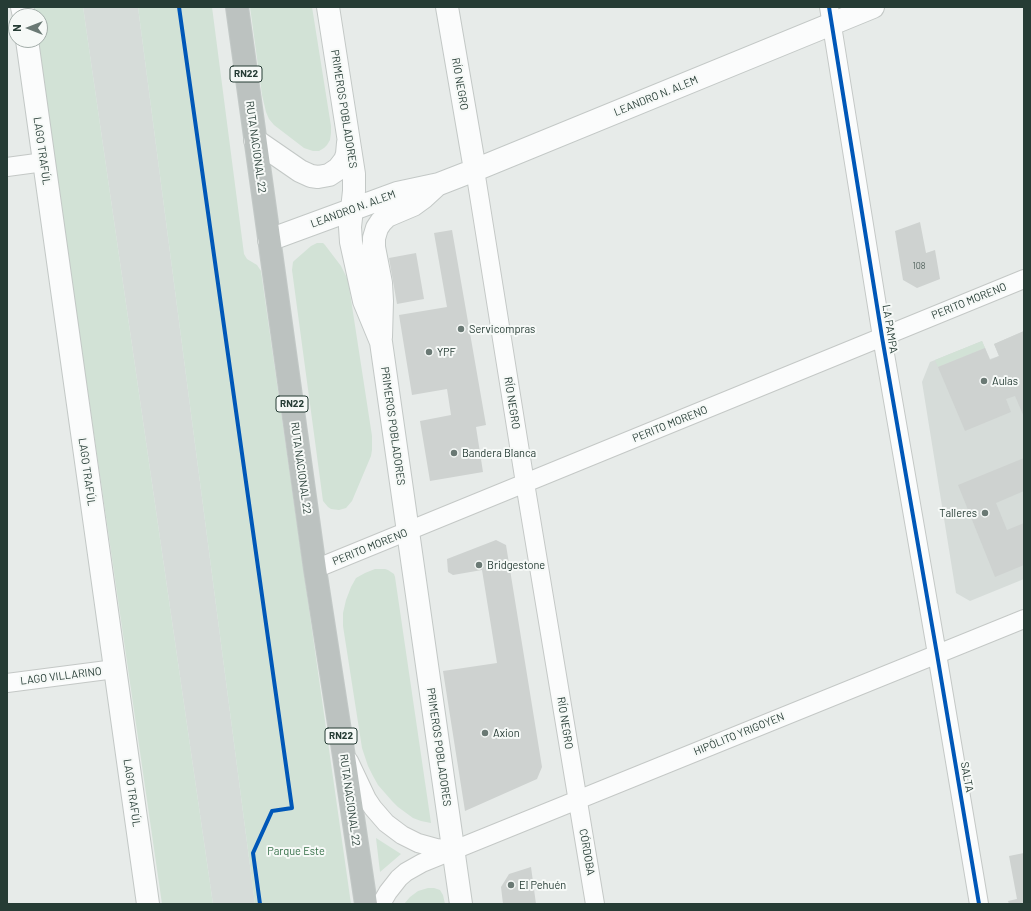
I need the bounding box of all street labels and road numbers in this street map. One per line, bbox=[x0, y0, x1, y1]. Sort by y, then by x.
street label: PRIMEROS POBLADORES bbox=[328, 49, 360, 169]
street label: RÍO NEGRO bbox=[449, 57, 471, 111]
road number: RN22 bbox=[230, 66, 262, 82]
street label: LEANDRO N. ALEM bbox=[612, 73, 700, 119]
street label: RUTA NACIONAL 22 bbox=[243, 100, 269, 194]
street label: LAGO TRAFÚL bbox=[31, 116, 53, 186]
street label: LEANDRO N. ALEM bbox=[309, 187, 397, 231]
street label: PERITO MORENO bbox=[929, 280, 1009, 322]
street label: LA PAMPA bbox=[880, 304, 900, 354]
street label: PRIMEROS POBLADORES bbox=[378, 366, 408, 486]
street label: RÍO NEGRO bbox=[501, 376, 523, 430]
road number: RN22 bbox=[276, 396, 308, 412]
street label: PERITO MORENO bbox=[630, 403, 710, 445]
street label: RUTA NACIONAL 22 bbox=[288, 421, 314, 515]
street label: LAGO TRAFÚL bbox=[76, 437, 98, 507]
street label: PERITO MORENO bbox=[330, 526, 410, 568]
street label: LAGO VILLARINO bbox=[20, 664, 102, 688]
street label: PRIMEROS POBLADORES bbox=[424, 687, 454, 807]
street label: RÍO NEGRO bbox=[554, 696, 576, 750]
street label: HIPÓLITO YRIGOYEN bbox=[692, 710, 786, 758]
road number: RN22 bbox=[325, 728, 357, 744]
street label: RUTA NACIONAL 22 bbox=[337, 753, 363, 847]
street label: LAGO TRAFÚL bbox=[121, 758, 143, 828]
street label: SALTA bbox=[958, 761, 976, 793]
street label: CÓRDOBA bbox=[576, 828, 598, 876]

